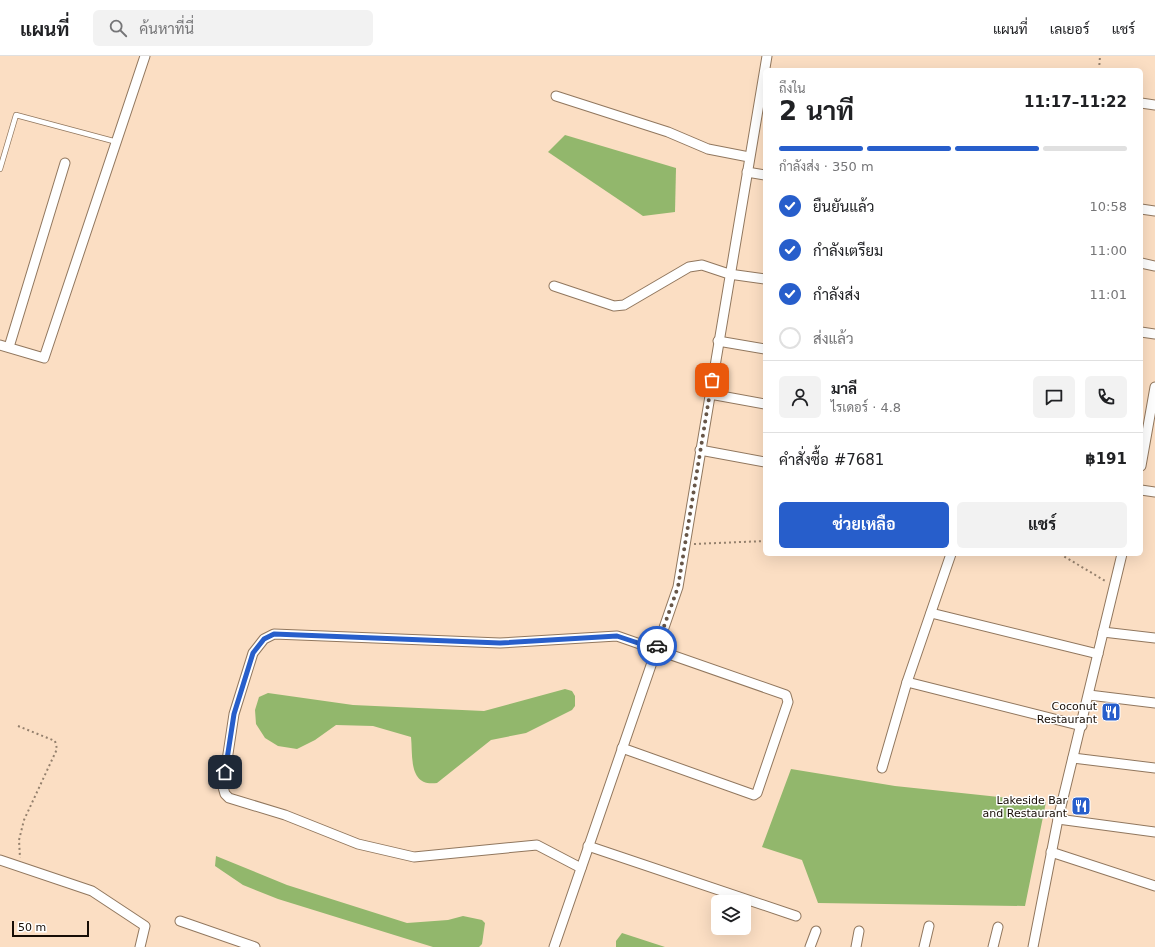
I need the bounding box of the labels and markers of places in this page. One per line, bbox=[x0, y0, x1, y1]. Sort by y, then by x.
pin bbox=[695, 363, 729, 397]
place label: Coconut Restaurant bbox=[1037, 700, 1098, 726]
restaurant icon: Coconut Restaurant bbox=[1100, 701, 1122, 723]
pin bbox=[208, 755, 242, 789]
place label: Lakeside Bar and Restaurant bbox=[983, 794, 1068, 820]
restaurant icon: Lakeside Bar and Restaurant bbox=[1070, 795, 1092, 817]

